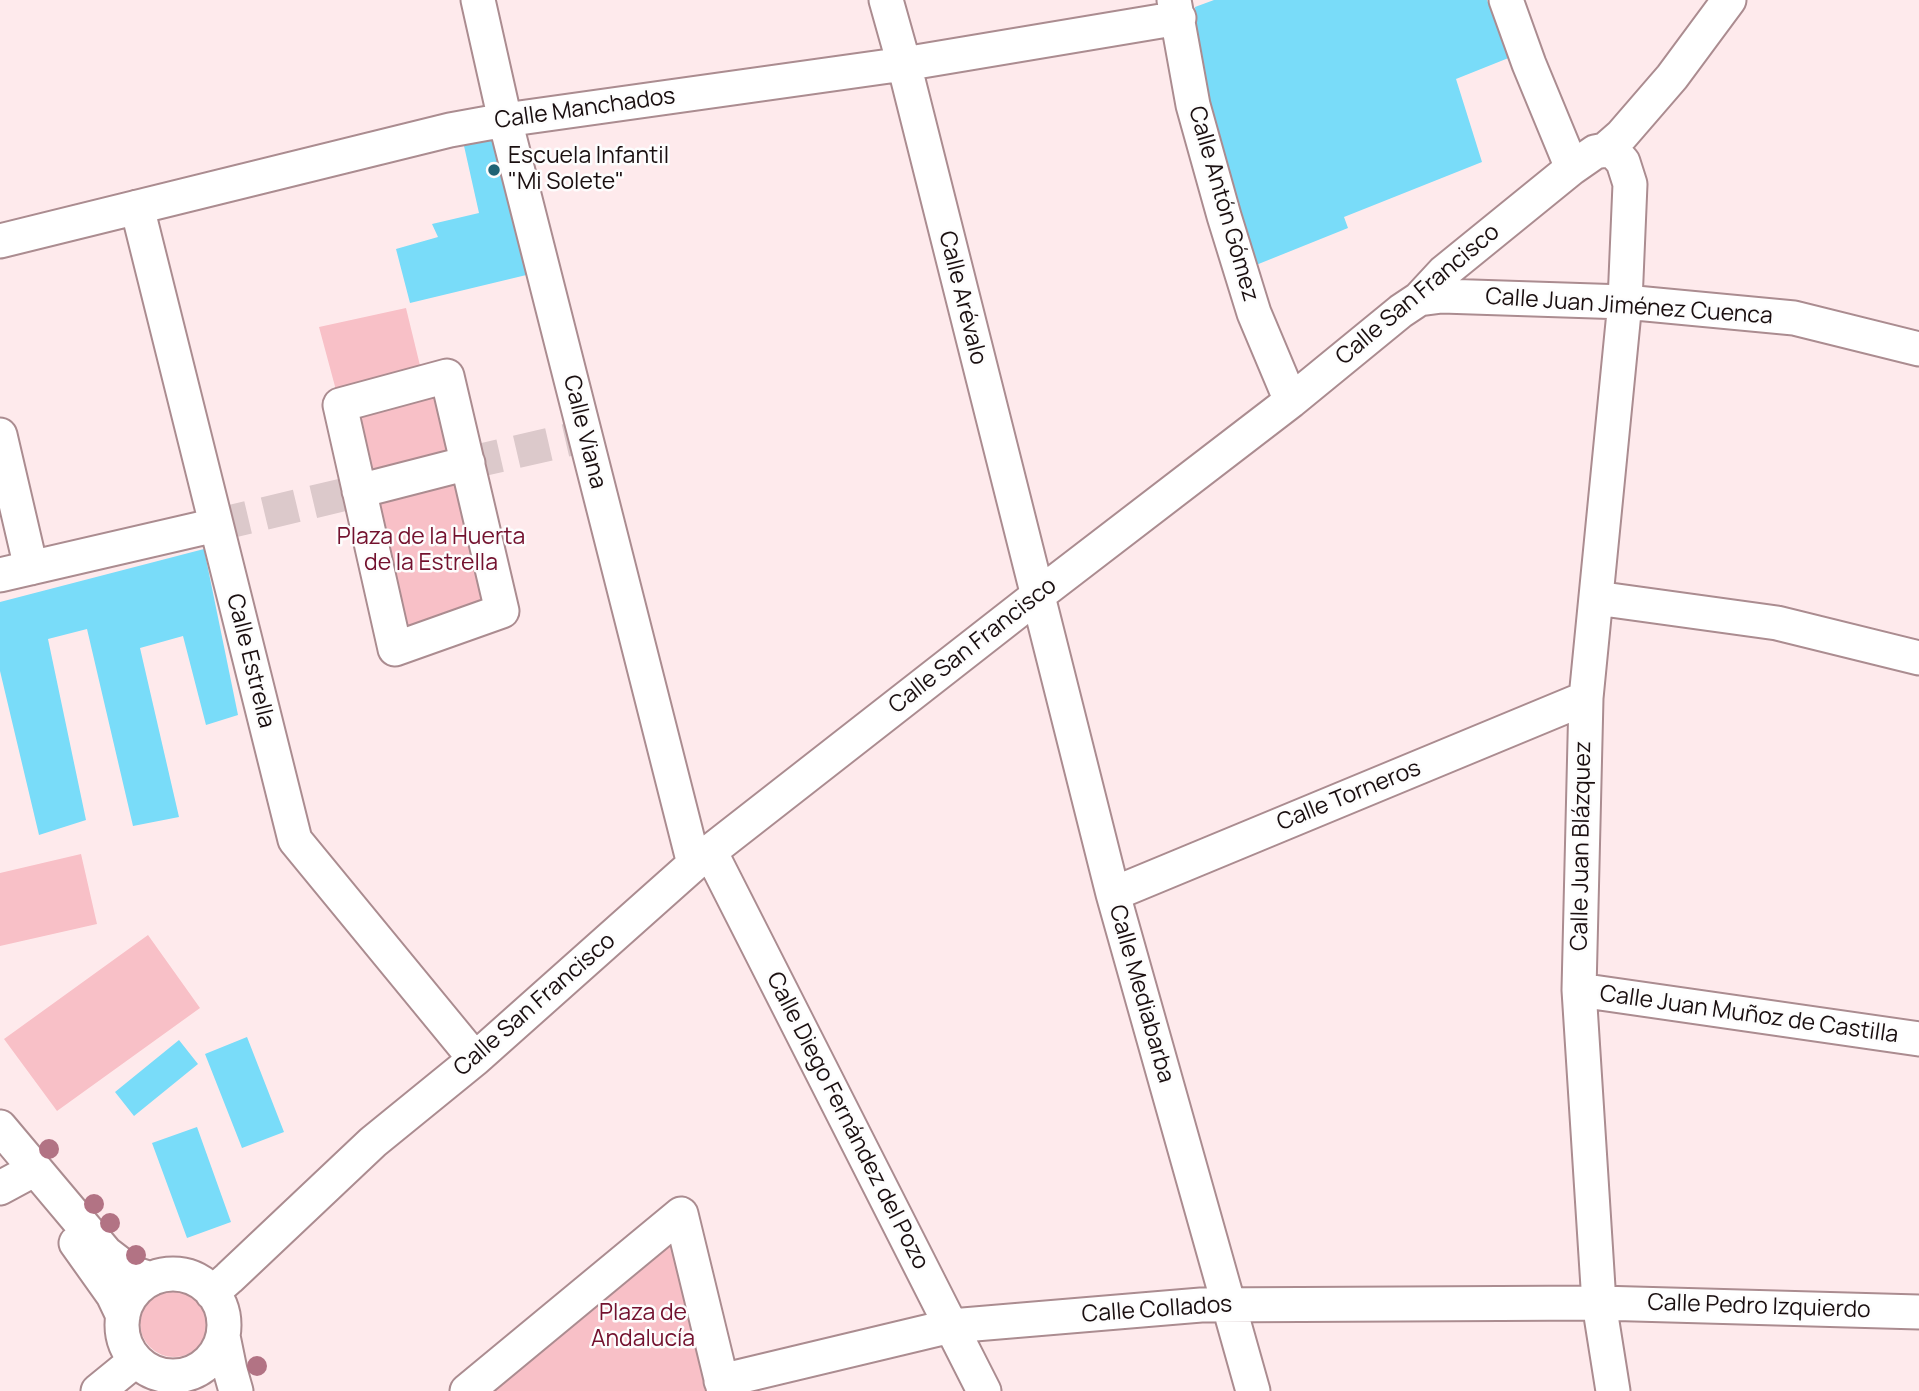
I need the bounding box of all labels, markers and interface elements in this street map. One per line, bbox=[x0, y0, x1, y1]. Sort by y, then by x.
street label: Calle Manchados bbox=[493, 83, 677, 135]
street label: Calle Antón Gómez bbox=[1182, 103, 1264, 305]
place label: Escuela Infantil "Mi Solete" bbox=[508, 143, 669, 197]
marker: Escuela Infantil "Mi Solete" bbox=[486, 162, 502, 178]
street label: Calle San Francisco bbox=[1331, 219, 1505, 371]
street label: Calle Arévalo bbox=[932, 228, 992, 368]
street label: Calle Juan Jiménez Cuenca bbox=[1484, 283, 1774, 331]
street label: Calle Viana bbox=[557, 372, 611, 492]
park label: Plaza de la Huerta de la Estrella bbox=[337, 524, 525, 578]
street label: Calle San Francisco bbox=[884, 572, 1062, 720]
street label: Calle Estrella bbox=[220, 591, 280, 731]
street label: Calle Juan Blázquez bbox=[1566, 741, 1598, 951]
street label: Calle Torneros bbox=[1273, 755, 1425, 837]
street label: Calle Mediabarba bbox=[1102, 902, 1180, 1086]
street label: Calle San Francisco bbox=[449, 927, 621, 1083]
street label: Calle Diego Fernández del Pozo bbox=[760, 968, 934, 1274]
street label: Calle Juan Muñoz de Castilla bbox=[1598, 980, 1900, 1050]
street label: Calle Pedro Izquierdo bbox=[1647, 1289, 1871, 1325]
street label: Calle Collados bbox=[1081, 1291, 1233, 1329]
park label: Plaza de Andalucía bbox=[591, 1300, 695, 1354]

